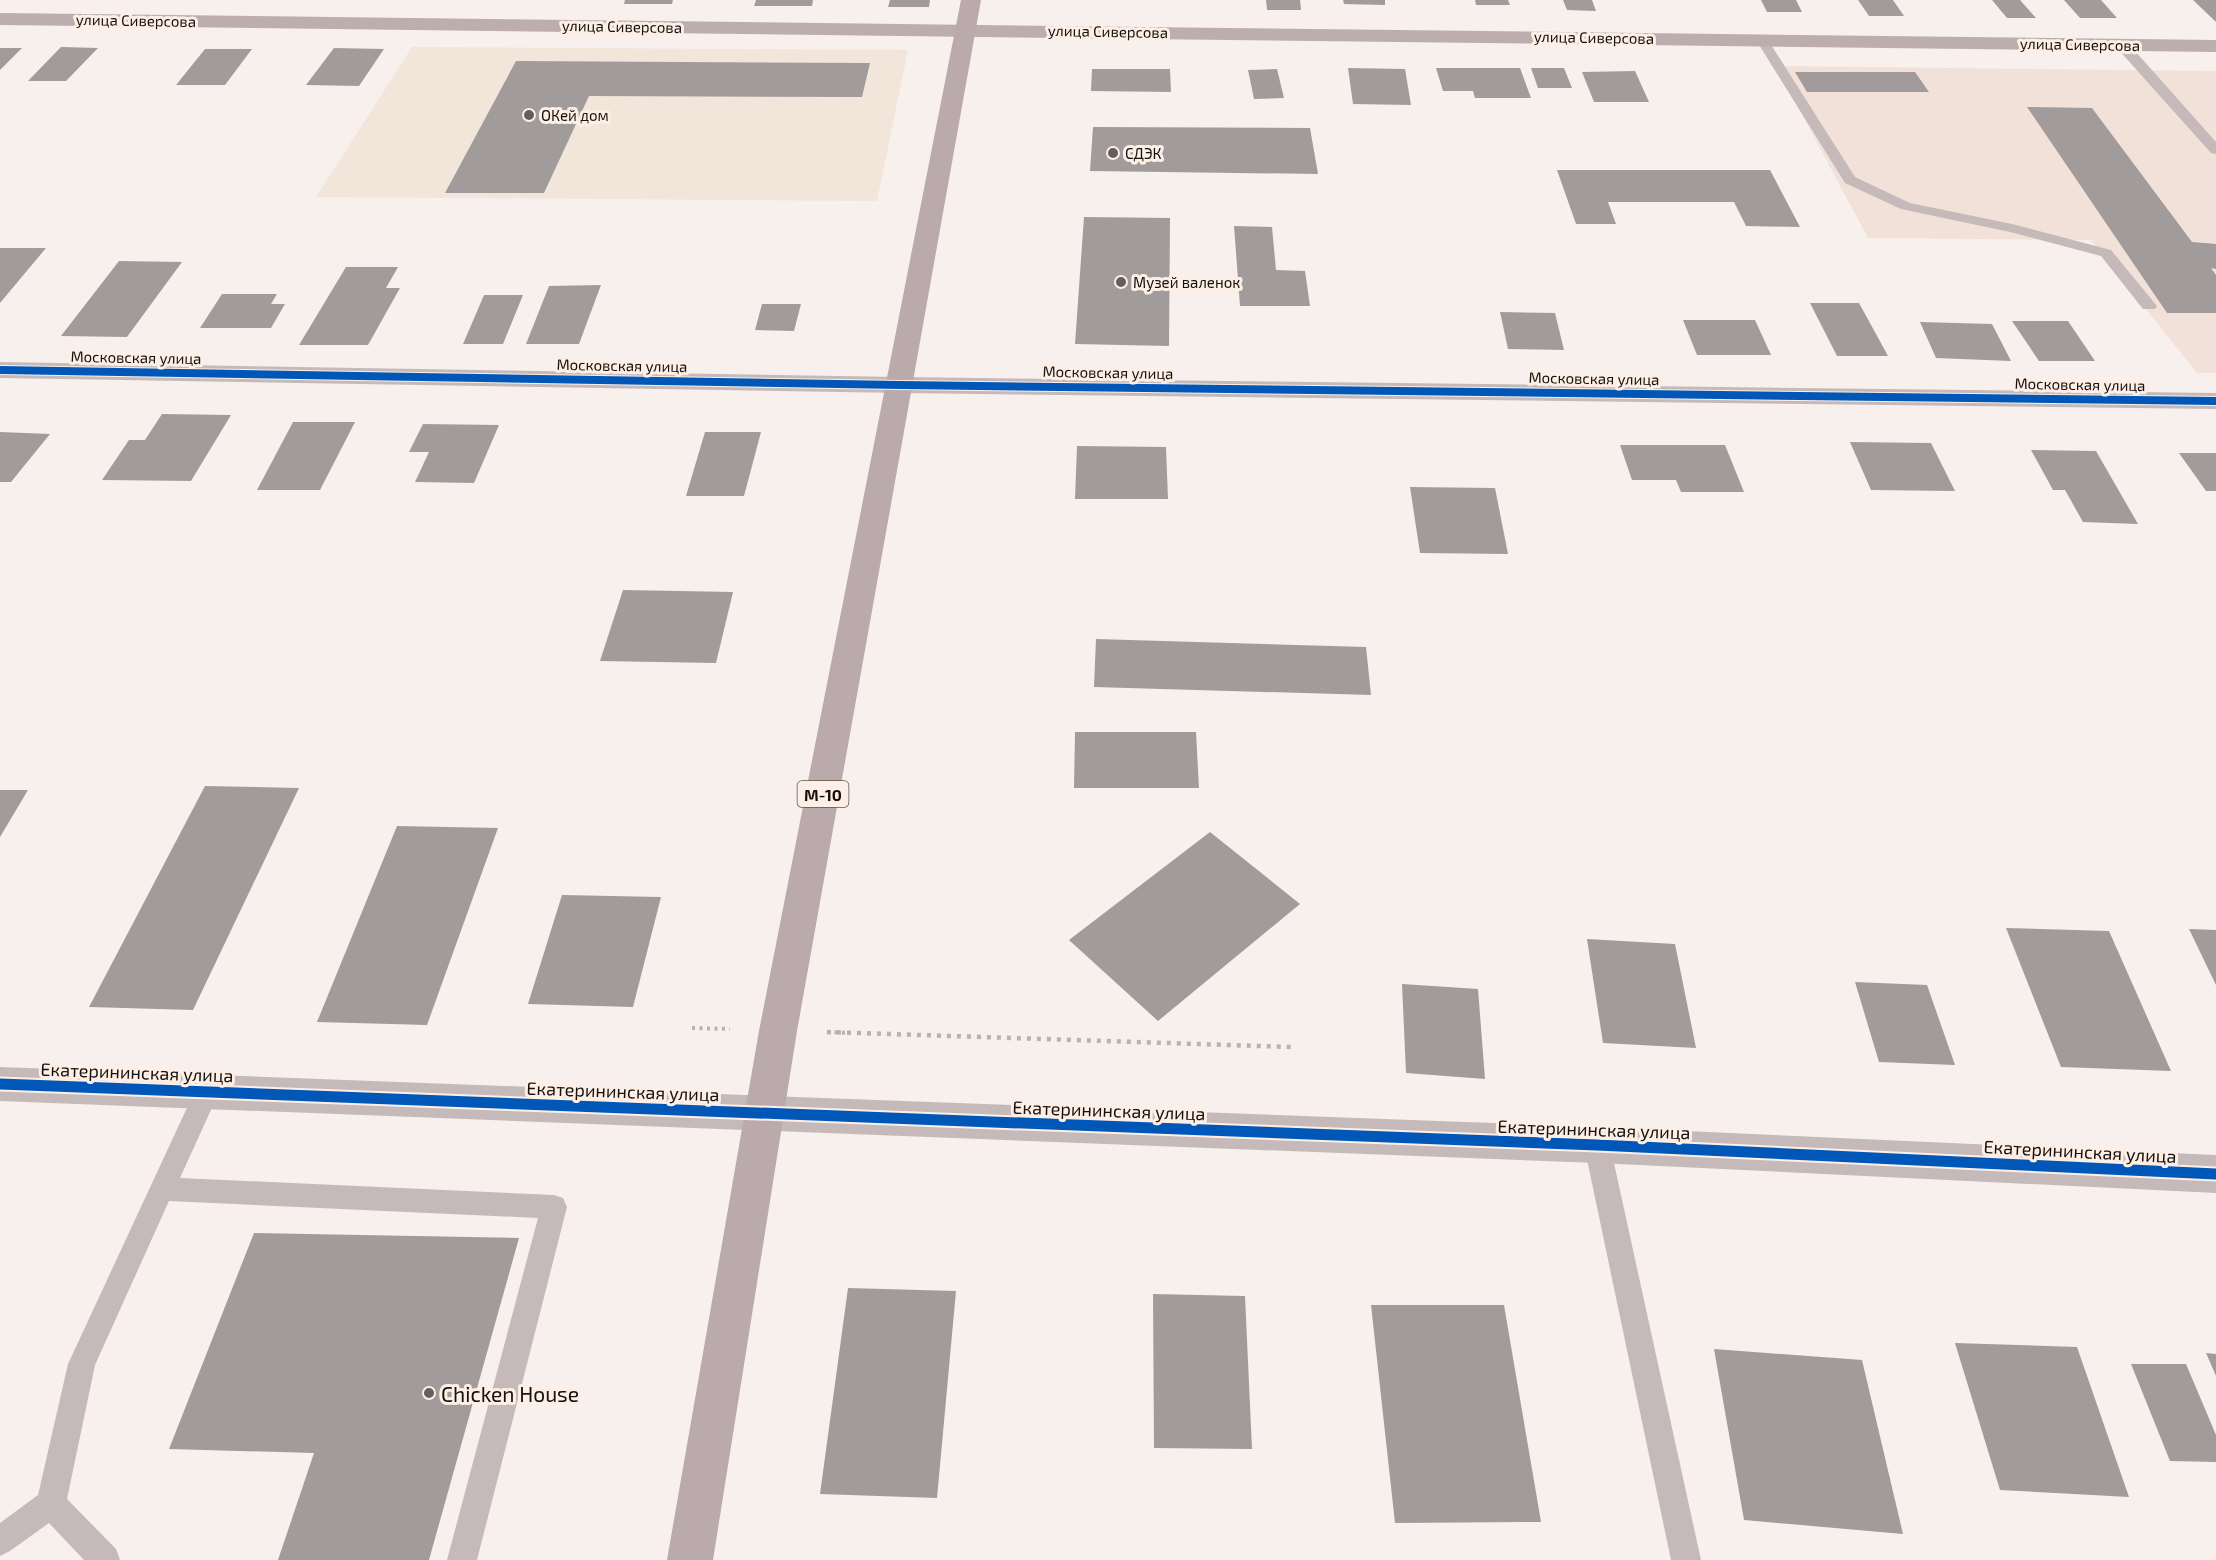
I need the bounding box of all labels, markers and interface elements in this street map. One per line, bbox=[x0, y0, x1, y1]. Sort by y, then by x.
street label: улица Сиверсова bbox=[76, 10, 196, 31]
street label: улица Сиверсова bbox=[562, 16, 682, 37]
street label: улица Сиверсова bbox=[1048, 21, 1168, 42]
street label: улица Сиверсова bbox=[1534, 27, 1654, 48]
street label: улица Сиверсова bbox=[2020, 34, 2140, 55]
place label: ОКей дом bbox=[541, 106, 609, 124]
marker: ОКей дом bbox=[522, 108, 536, 122]
place label: СДЭК bbox=[1125, 144, 1162, 162]
marker: СДЭК bbox=[1106, 146, 1120, 160]
place label: Музей валенок bbox=[1133, 273, 1240, 292]
marker: Музей валенок bbox=[1114, 275, 1128, 289]
street label: Московская улица bbox=[70, 347, 202, 368]
street label: Московская улица bbox=[556, 355, 688, 376]
street label: Московская улица bbox=[1042, 362, 1174, 383]
street label: Московская улица bbox=[1528, 368, 1660, 389]
street label: Московская улица bbox=[2014, 374, 2146, 395]
road number: М-10 bbox=[798, 781, 848, 807]
street label: Екатерининская улица bbox=[40, 1058, 234, 1086]
street label: Екатерининская улица bbox=[526, 1077, 720, 1105]
street label: Екатерининская улица bbox=[1012, 1096, 1206, 1124]
street label: Екатерининская улица bbox=[1497, 1115, 1691, 1143]
street label: Екатерининская улица bbox=[1983, 1135, 2177, 1167]
place label: Chicken House bbox=[441, 1381, 579, 1406]
marker: Chicken House bbox=[422, 1386, 436, 1400]

